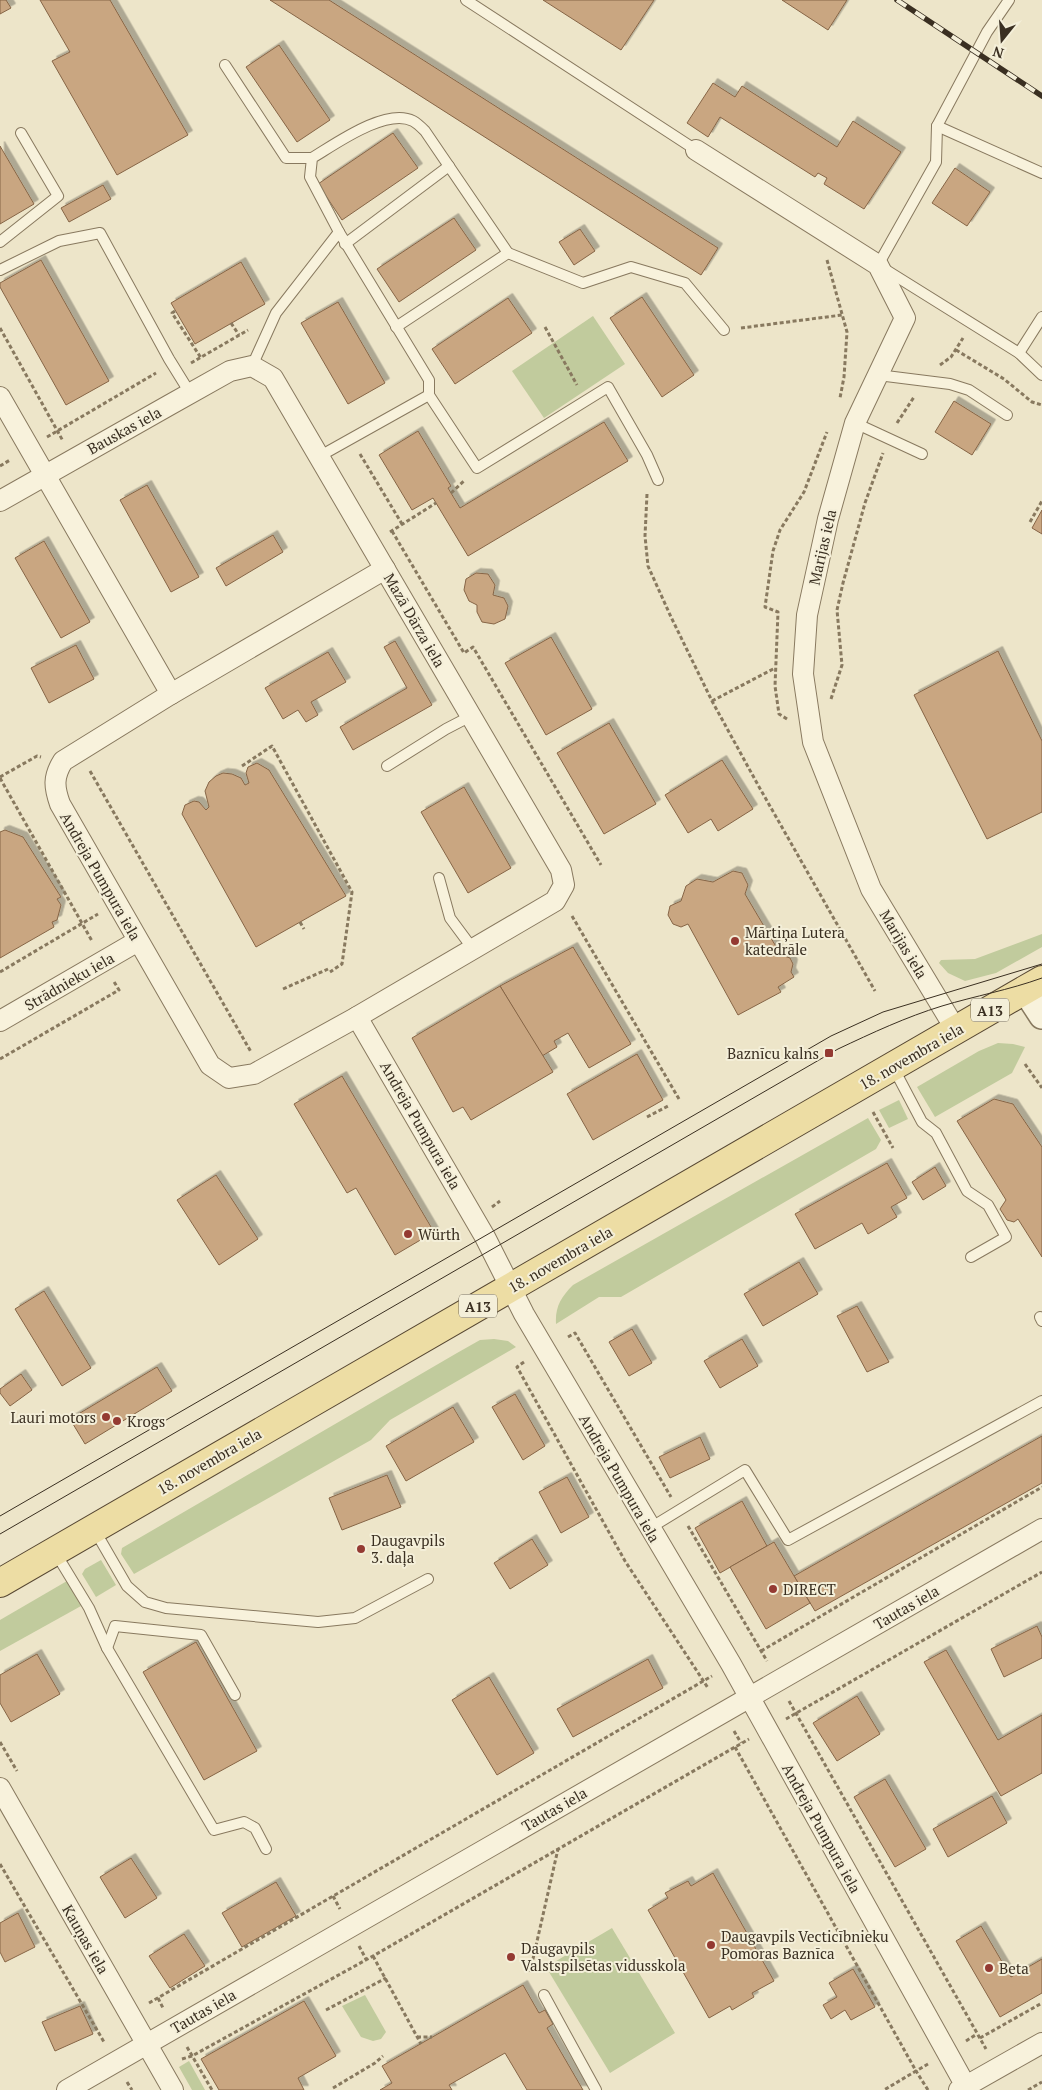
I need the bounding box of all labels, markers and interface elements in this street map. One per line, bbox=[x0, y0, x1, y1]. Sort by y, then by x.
north arrow bbox=[977, 15, 1027, 65]
text: N bbox=[990, 42, 1006, 64]
street label: Bauskas iela bbox=[84, 401, 165, 459]
street label: Marijas iela bbox=[804, 507, 841, 587]
street label: Mazā Dārza iela bbox=[380, 569, 450, 671]
street label: Andreja Pumpura iela bbox=[56, 808, 146, 944]
street label: Marijas iela bbox=[876, 906, 933, 983]
place label: Mārtiņa Lutera katedrāle bbox=[745, 922, 845, 959]
marker: Mārtiņa Lutera katedrāle bbox=[729, 935, 741, 947]
street label: Strādnieku iela bbox=[21, 947, 118, 1015]
road number: A13 bbox=[971, 998, 1009, 1022]
street label: 18. novembra iela bbox=[855, 1018, 967, 1094]
place label: Baznīcu kalns bbox=[727, 1043, 819, 1063]
marker: Baznīcu kalns bbox=[823, 1047, 835, 1059]
street label: Andreja Pumpura iela bbox=[376, 1057, 466, 1193]
street label: 18. novembra iela bbox=[504, 1221, 616, 1297]
place label: Würth bbox=[418, 1224, 460, 1244]
marker: Würth bbox=[402, 1228, 414, 1240]
road number: A13 bbox=[459, 1294, 497, 1318]
place label: Lauri motors bbox=[10, 1407, 96, 1427]
street label: Andreja Pumpura iela bbox=[575, 1410, 665, 1546]
marker: Lauri motors bbox=[100, 1411, 112, 1423]
place label: Krogs bbox=[127, 1411, 165, 1431]
marker: Krogs bbox=[111, 1415, 123, 1427]
street label: 18. novembra iela bbox=[153, 1423, 265, 1499]
place label: Daugavpils 3. daļa bbox=[371, 1530, 445, 1567]
marker: Daugavpils 3. daļa bbox=[355, 1543, 367, 1555]
place label: DIRECT bbox=[783, 1579, 836, 1599]
street label: Tautas iela bbox=[870, 1580, 943, 1634]
marker: DIRECT bbox=[767, 1583, 779, 1595]
street label: Andreja Pumpura iela bbox=[778, 1760, 866, 1897]
street label: Tautas iela bbox=[518, 1782, 591, 1836]
street label: Kauņas iela bbox=[58, 1901, 114, 1978]
place label: Daugavpils Vecticībnieku Pomoras Baznīca bbox=[721, 1926, 889, 1963]
place label: Daugavpils Valstspilsētas vidusskola bbox=[521, 1938, 686, 1975]
marker: Daugavpils Vecticībnieku Pomoras Baznīca bbox=[705, 1939, 717, 1951]
marker: Daugavpils Valstspilsētas vidusskola bbox=[505, 1951, 517, 1963]
place label: Beta bbox=[999, 1958, 1029, 1978]
marker: Beta bbox=[983, 1962, 995, 1974]
street label: Tautas iela bbox=[167, 1984, 240, 2038]

